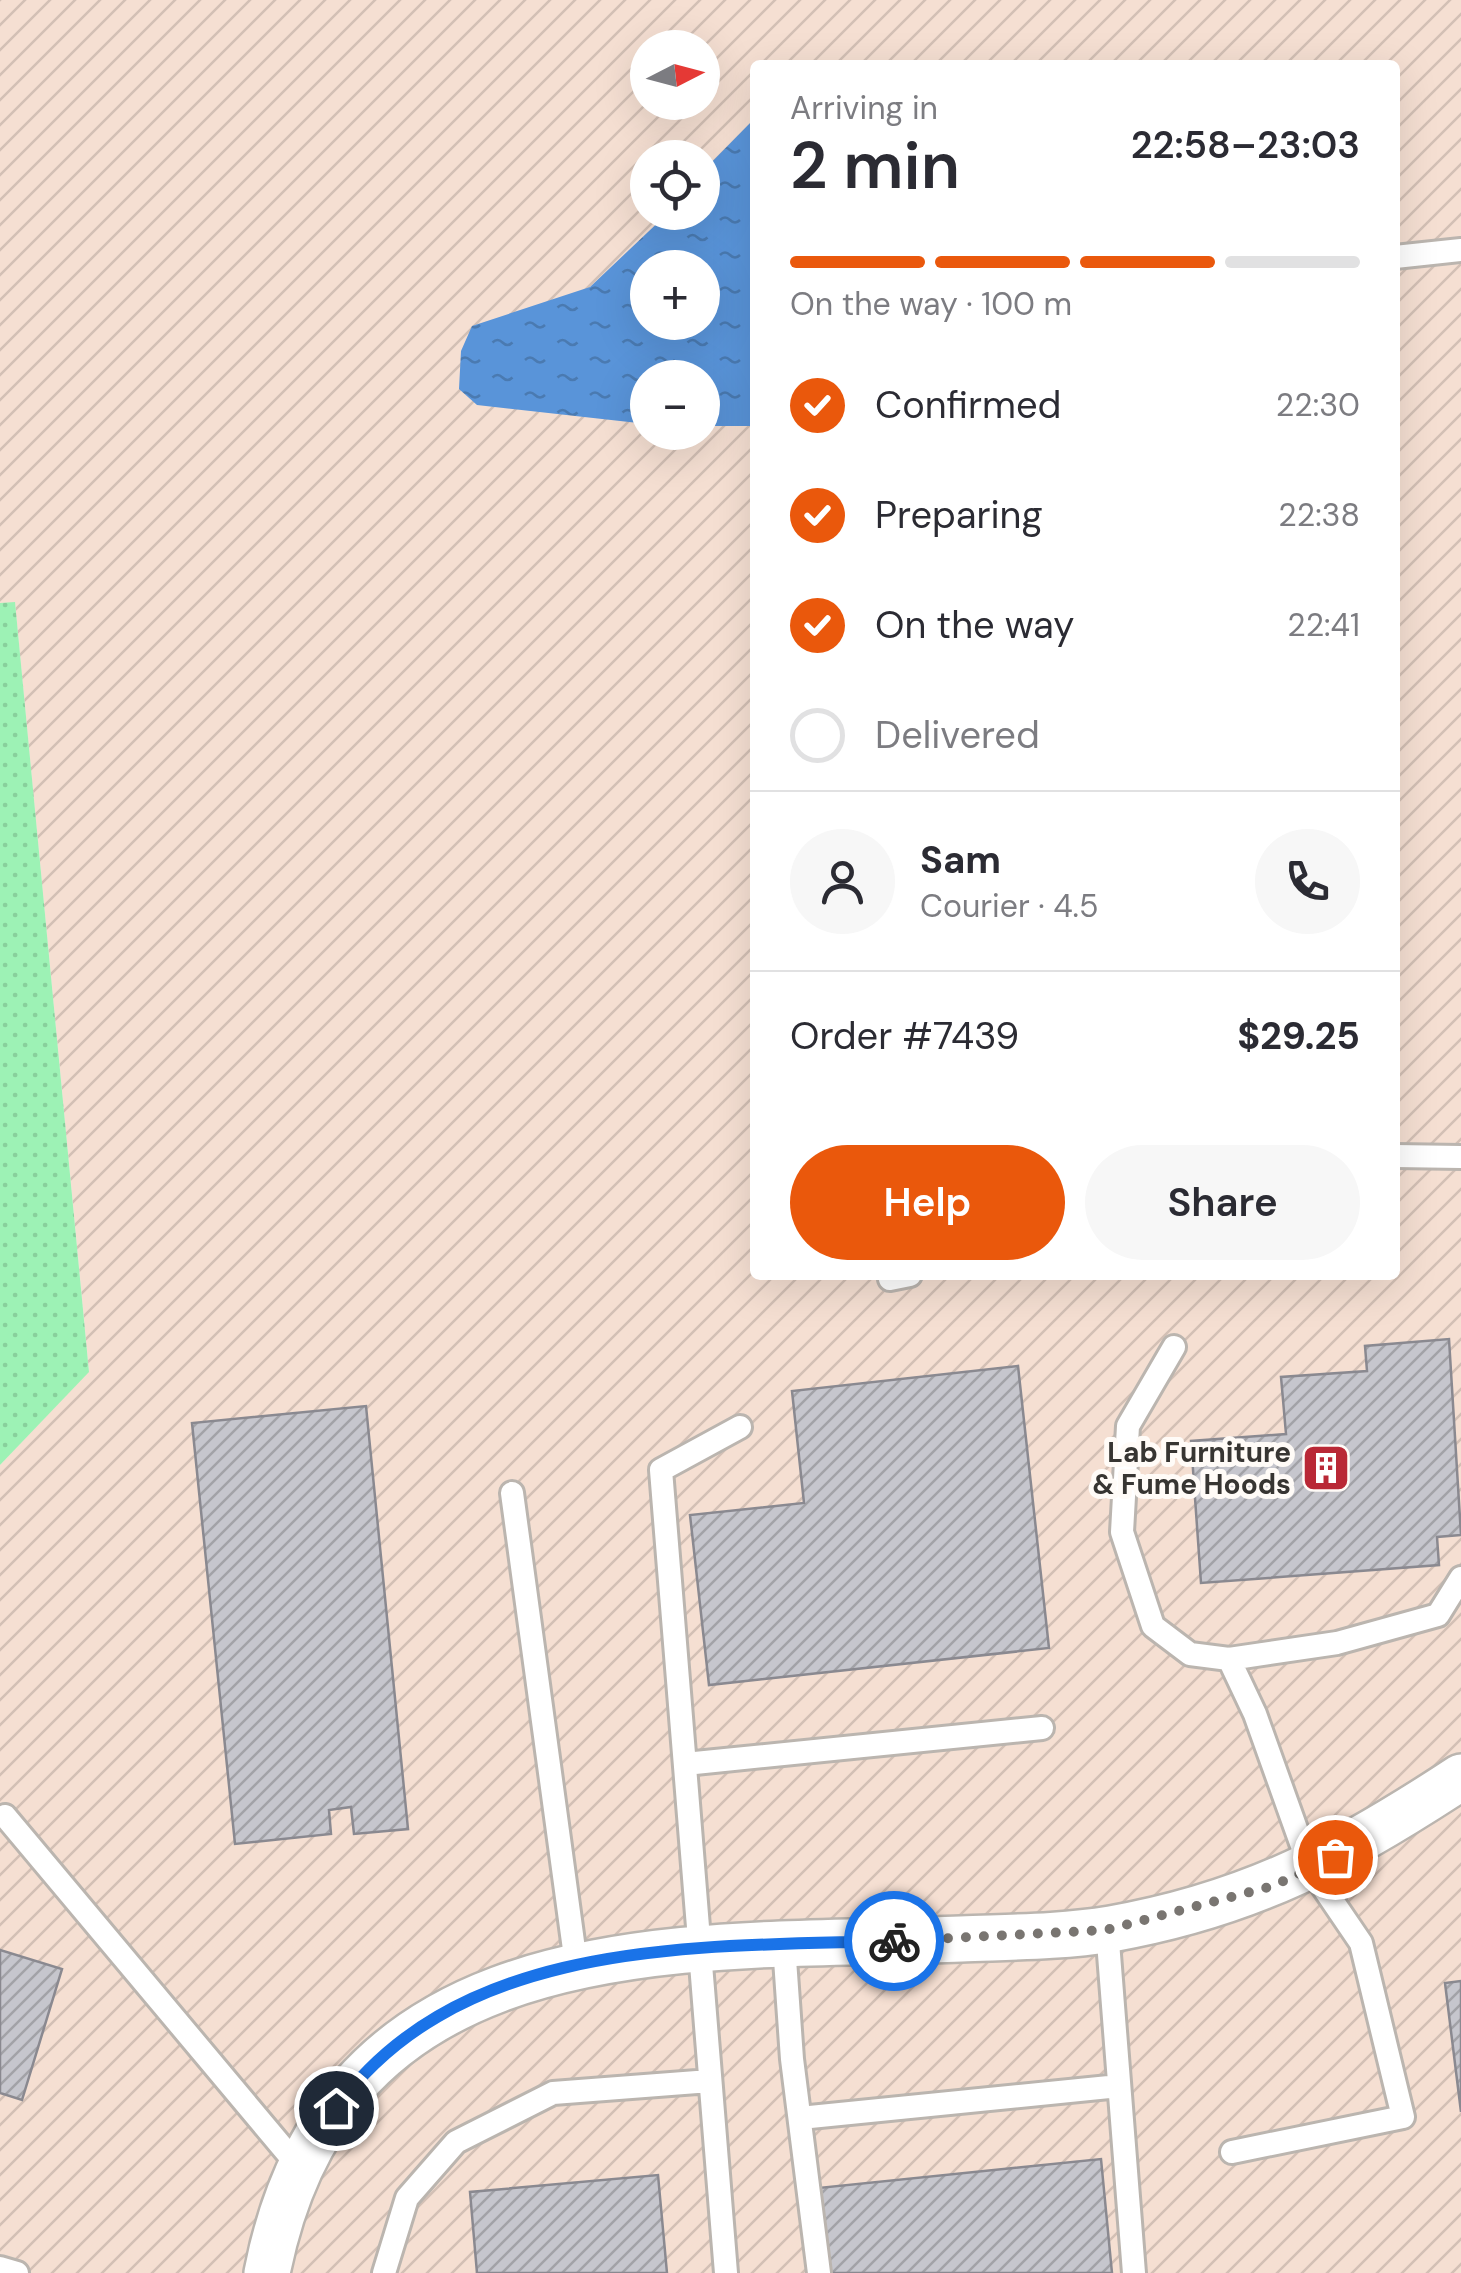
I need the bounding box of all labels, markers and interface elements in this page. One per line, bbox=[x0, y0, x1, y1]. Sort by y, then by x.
north arrow bbox=[630, 30, 720, 120]
map controls bbox=[630, 30, 720, 450]
text: Arriving in bbox=[790, 87, 938, 129]
text: 22:58–23:03 bbox=[1131, 120, 1360, 170]
text: 2 min bbox=[790, 124, 960, 208]
button: locate bbox=[630, 140, 720, 230]
button: + bbox=[630, 250, 720, 340]
text: On the way · 100 m bbox=[790, 283, 1072, 325]
button: − bbox=[630, 360, 720, 450]
icon: check bbox=[790, 378, 845, 433]
text: Confirmed bbox=[875, 380, 1061, 430]
text: 22:30 bbox=[1276, 384, 1360, 426]
icon: check bbox=[790, 488, 845, 543]
text: Preparing bbox=[875, 490, 1043, 540]
text: 22:38 bbox=[1278, 494, 1360, 536]
icon: check bbox=[790, 598, 845, 653]
text: On the way bbox=[875, 600, 1074, 650]
text: 22:41 bbox=[1287, 604, 1360, 646]
text: Delivered bbox=[875, 710, 1040, 760]
button: person bbox=[790, 829, 895, 934]
button: phone bbox=[1255, 829, 1360, 934]
text: Sam bbox=[920, 835, 1001, 885]
text: Courier · 4.5 bbox=[920, 885, 1098, 927]
text: Order #7439 bbox=[790, 1011, 1019, 1061]
text: $29.25 bbox=[1237, 1011, 1360, 1061]
button: Help bbox=[790, 1145, 1065, 1260]
button: Share bbox=[1085, 1145, 1360, 1260]
place label: Lab Furniture & Fume Hoods bbox=[1093, 1434, 1291, 1503]
building icon: Lab Furniture & Fume Hoods bbox=[1300, 1442, 1352, 1494]
pin bbox=[1293, 1815, 1378, 1900]
icon: bag bbox=[1308, 1830, 1363, 1885]
courier bbox=[844, 1891, 944, 1991]
icon: bike bbox=[867, 1914, 922, 1969]
pin bbox=[294, 2066, 379, 2151]
icon: home bbox=[309, 2081, 364, 2136]

